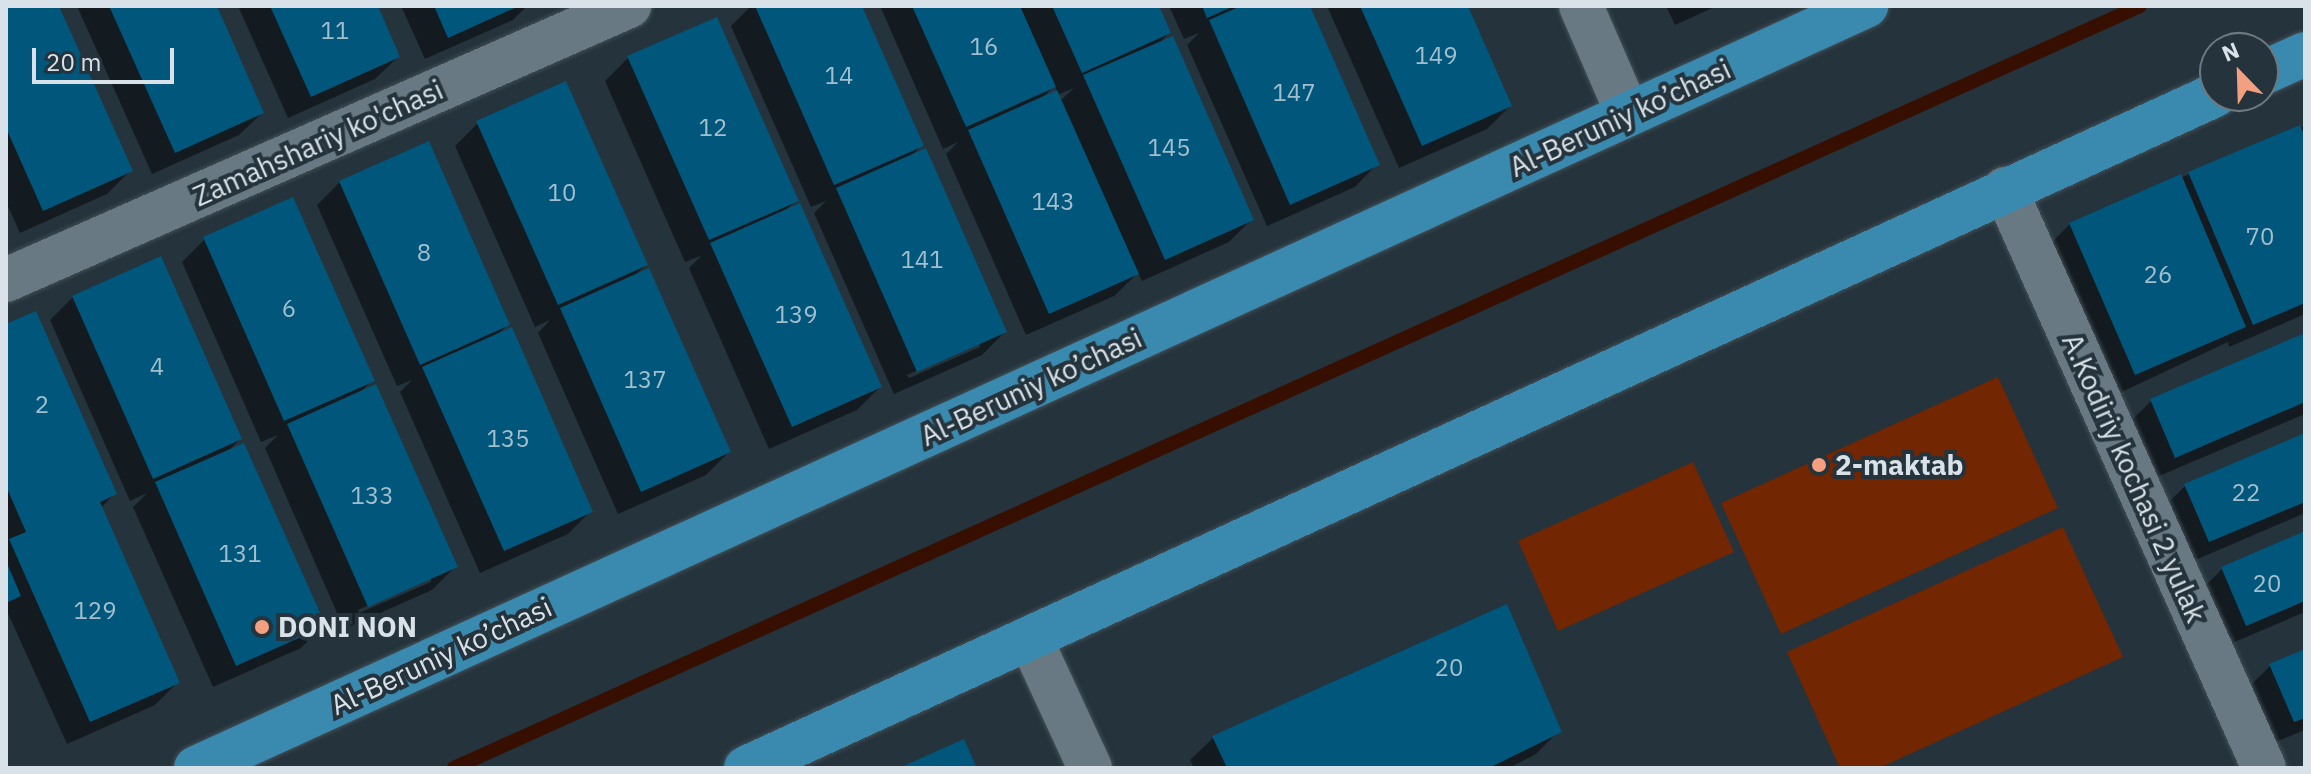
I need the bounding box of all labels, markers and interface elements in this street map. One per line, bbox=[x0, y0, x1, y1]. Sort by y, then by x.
house number: 11 bbox=[321, 17, 349, 45]
scale bar bbox=[36, 32, 178, 82]
north arrow bbox=[2199, 32, 2279, 112]
house number: 16 bbox=[970, 33, 998, 61]
text: N bbox=[2217, 35, 2243, 68]
house number: 149 bbox=[1414, 42, 1458, 70]
text: 20 m bbox=[46, 46, 101, 78]
street label: Al-Beruniy ko’chasi bbox=[1504, 52, 1736, 184]
house number: 14 bbox=[825, 62, 853, 90]
street label: Zamahshariy ko'chasi bbox=[188, 73, 448, 213]
house number: 147 bbox=[1272, 79, 1316, 107]
house number: 12 bbox=[699, 114, 727, 142]
house number: 145 bbox=[1147, 134, 1191, 162]
house number: 10 bbox=[548, 179, 576, 207]
house number: 143 bbox=[1031, 188, 1075, 216]
house number: 70 bbox=[2246, 223, 2274, 251]
house number: 8 bbox=[417, 239, 431, 267]
house number: 141 bbox=[900, 246, 944, 274]
house number: 26 bbox=[2144, 261, 2172, 289]
house number: 6 bbox=[282, 295, 296, 323]
house number: 139 bbox=[774, 301, 818, 329]
street label: Al-Beruniy ko’chasi bbox=[915, 321, 1147, 453]
street label: A.Kodiriy kochasi 2 yulak bbox=[2055, 328, 2213, 628]
house number: 4 bbox=[150, 353, 164, 381]
house number: 137 bbox=[623, 366, 667, 394]
house number: 2 bbox=[35, 391, 49, 419]
house number: 135 bbox=[486, 425, 530, 453]
place label: 2-maktab bbox=[1835, 448, 1964, 482]
marker: 2-maktab bbox=[1810, 456, 1828, 474]
house number: 22 bbox=[2232, 479, 2260, 507]
house number: 133 bbox=[350, 482, 394, 510]
house number: 131 bbox=[218, 540, 262, 568]
house number: 20 bbox=[2253, 570, 2281, 598]
street label: Al-Beruniy ko’chasi bbox=[325, 590, 557, 722]
house number: 129 bbox=[73, 597, 117, 625]
place label: DONI NON bbox=[278, 610, 417, 644]
marker: DONI NON bbox=[253, 618, 271, 636]
house number: 20 bbox=[1435, 654, 1463, 682]

